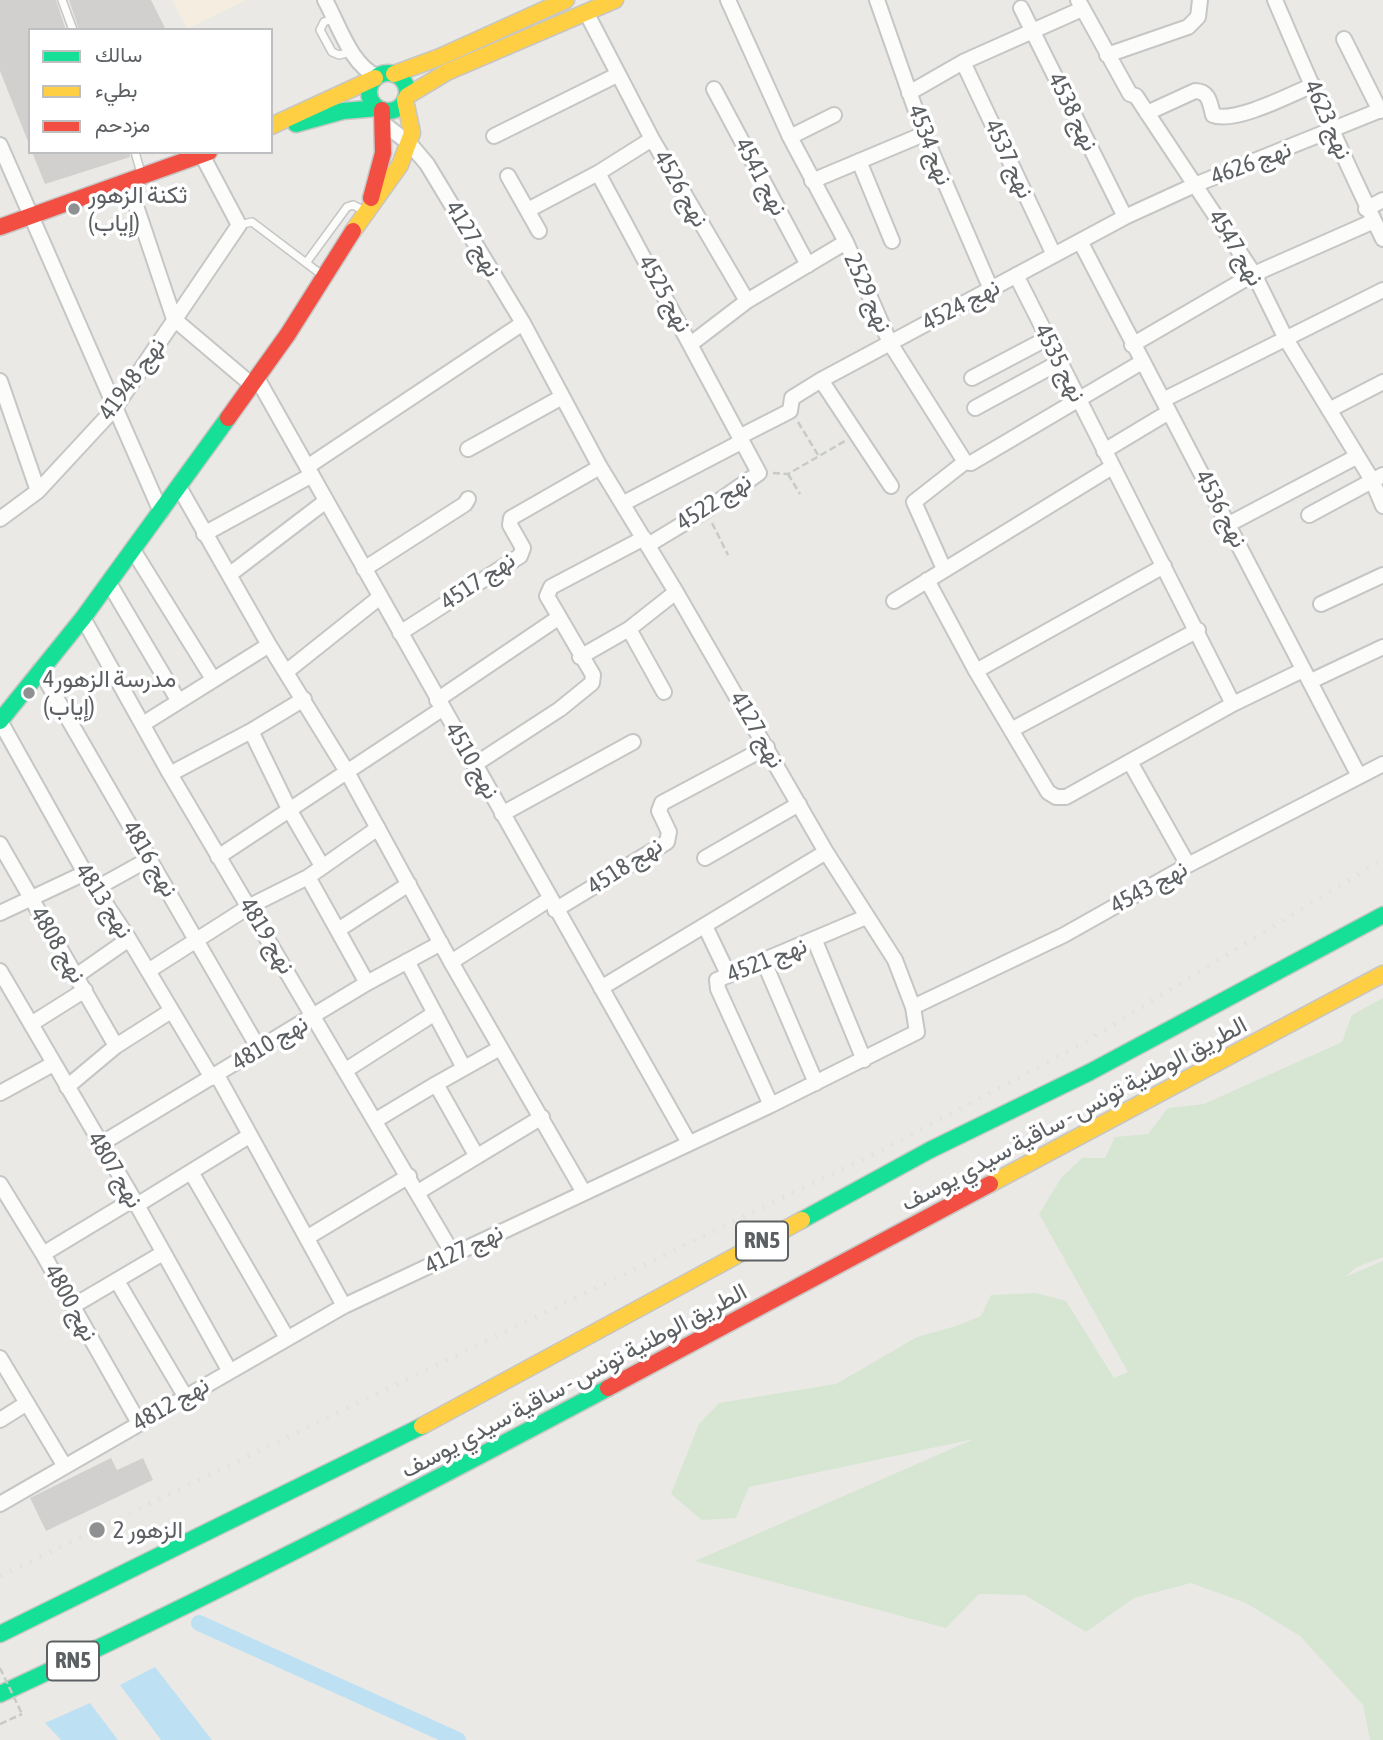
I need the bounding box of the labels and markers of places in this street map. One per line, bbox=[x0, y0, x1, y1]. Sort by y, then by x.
place label: ثكنة الزهور (إياب) bbox=[88, 181, 187, 237]
marker: ثكنة الزهور (إياب) bbox=[66, 201, 82, 217]
place label: مدرسة الزهور4 (إياب) bbox=[43, 665, 176, 721]
marker: مدرسة الزهور4 (إياب) bbox=[21, 685, 37, 701]
place label: الزهور 2 bbox=[113, 1516, 183, 1544]
marker: الزهور 2 bbox=[87, 1520, 107, 1540]

